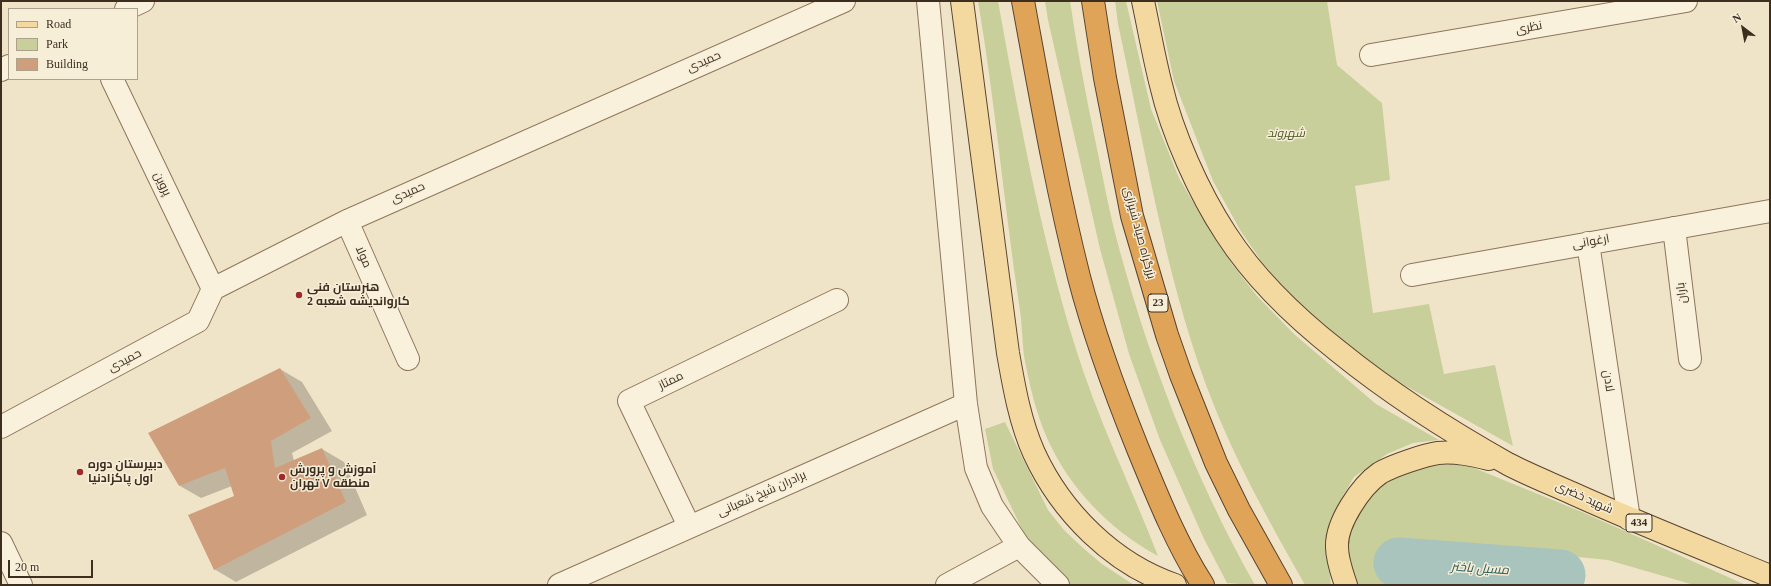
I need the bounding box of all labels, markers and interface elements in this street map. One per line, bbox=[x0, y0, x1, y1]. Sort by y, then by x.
legend bbox=[8, 8, 138, 80]
north arrow bbox=[1723, 8, 1763, 48]
text: N bbox=[1730, 11, 1743, 25]
text: Road bbox=[46, 17, 71, 31]
street label: نظری bbox=[1515, 19, 1543, 37]
text: Park bbox=[46, 37, 68, 51]
street label: حمیدی bbox=[685, 48, 723, 76]
text: Building bbox=[46, 57, 88, 71]
park label: شهروند bbox=[1267, 127, 1305, 141]
street label: پروین bbox=[150, 170, 174, 198]
street label: حمیدی bbox=[389, 179, 427, 207]
street label: بزرگراه صیاد شیرازی bbox=[1120, 185, 1158, 281]
street label: ارغوانی bbox=[1571, 232, 1611, 252]
street label: مولا bbox=[352, 244, 374, 270]
place label: هنرستان فنی کارواندیشه شعبه 2 bbox=[307, 281, 410, 309]
street label: باران bbox=[1674, 282, 1690, 304]
marker: هنرستان فنی کارواندیشه شعبه 2 bbox=[294, 290, 304, 300]
road number: 23 bbox=[1148, 294, 1168, 312]
street label: حمیدی bbox=[106, 346, 144, 376]
street label: ممتاز bbox=[656, 369, 686, 393]
street label: لادن bbox=[1599, 369, 1617, 393]
place label: دبیرستان دوره اول پاکزادنیا bbox=[88, 458, 163, 486]
place label: آموزش و پرورش منطقه ۷ تهران bbox=[290, 463, 376, 491]
marker: دبیرستان دوره اول پاکزادنیا bbox=[75, 467, 85, 477]
street label: برادران شیخ شعبانی bbox=[715, 468, 809, 520]
marker: آموزش و پرورش منطقه ۷ تهران bbox=[277, 472, 287, 482]
street label: شهید خضری bbox=[1553, 479, 1615, 517]
road number: 434 bbox=[1626, 514, 1652, 532]
scale bar bbox=[10, 552, 95, 578]
water label: مسیل باختر bbox=[1451, 559, 1509, 579]
text: 20 m bbox=[15, 560, 39, 574]

